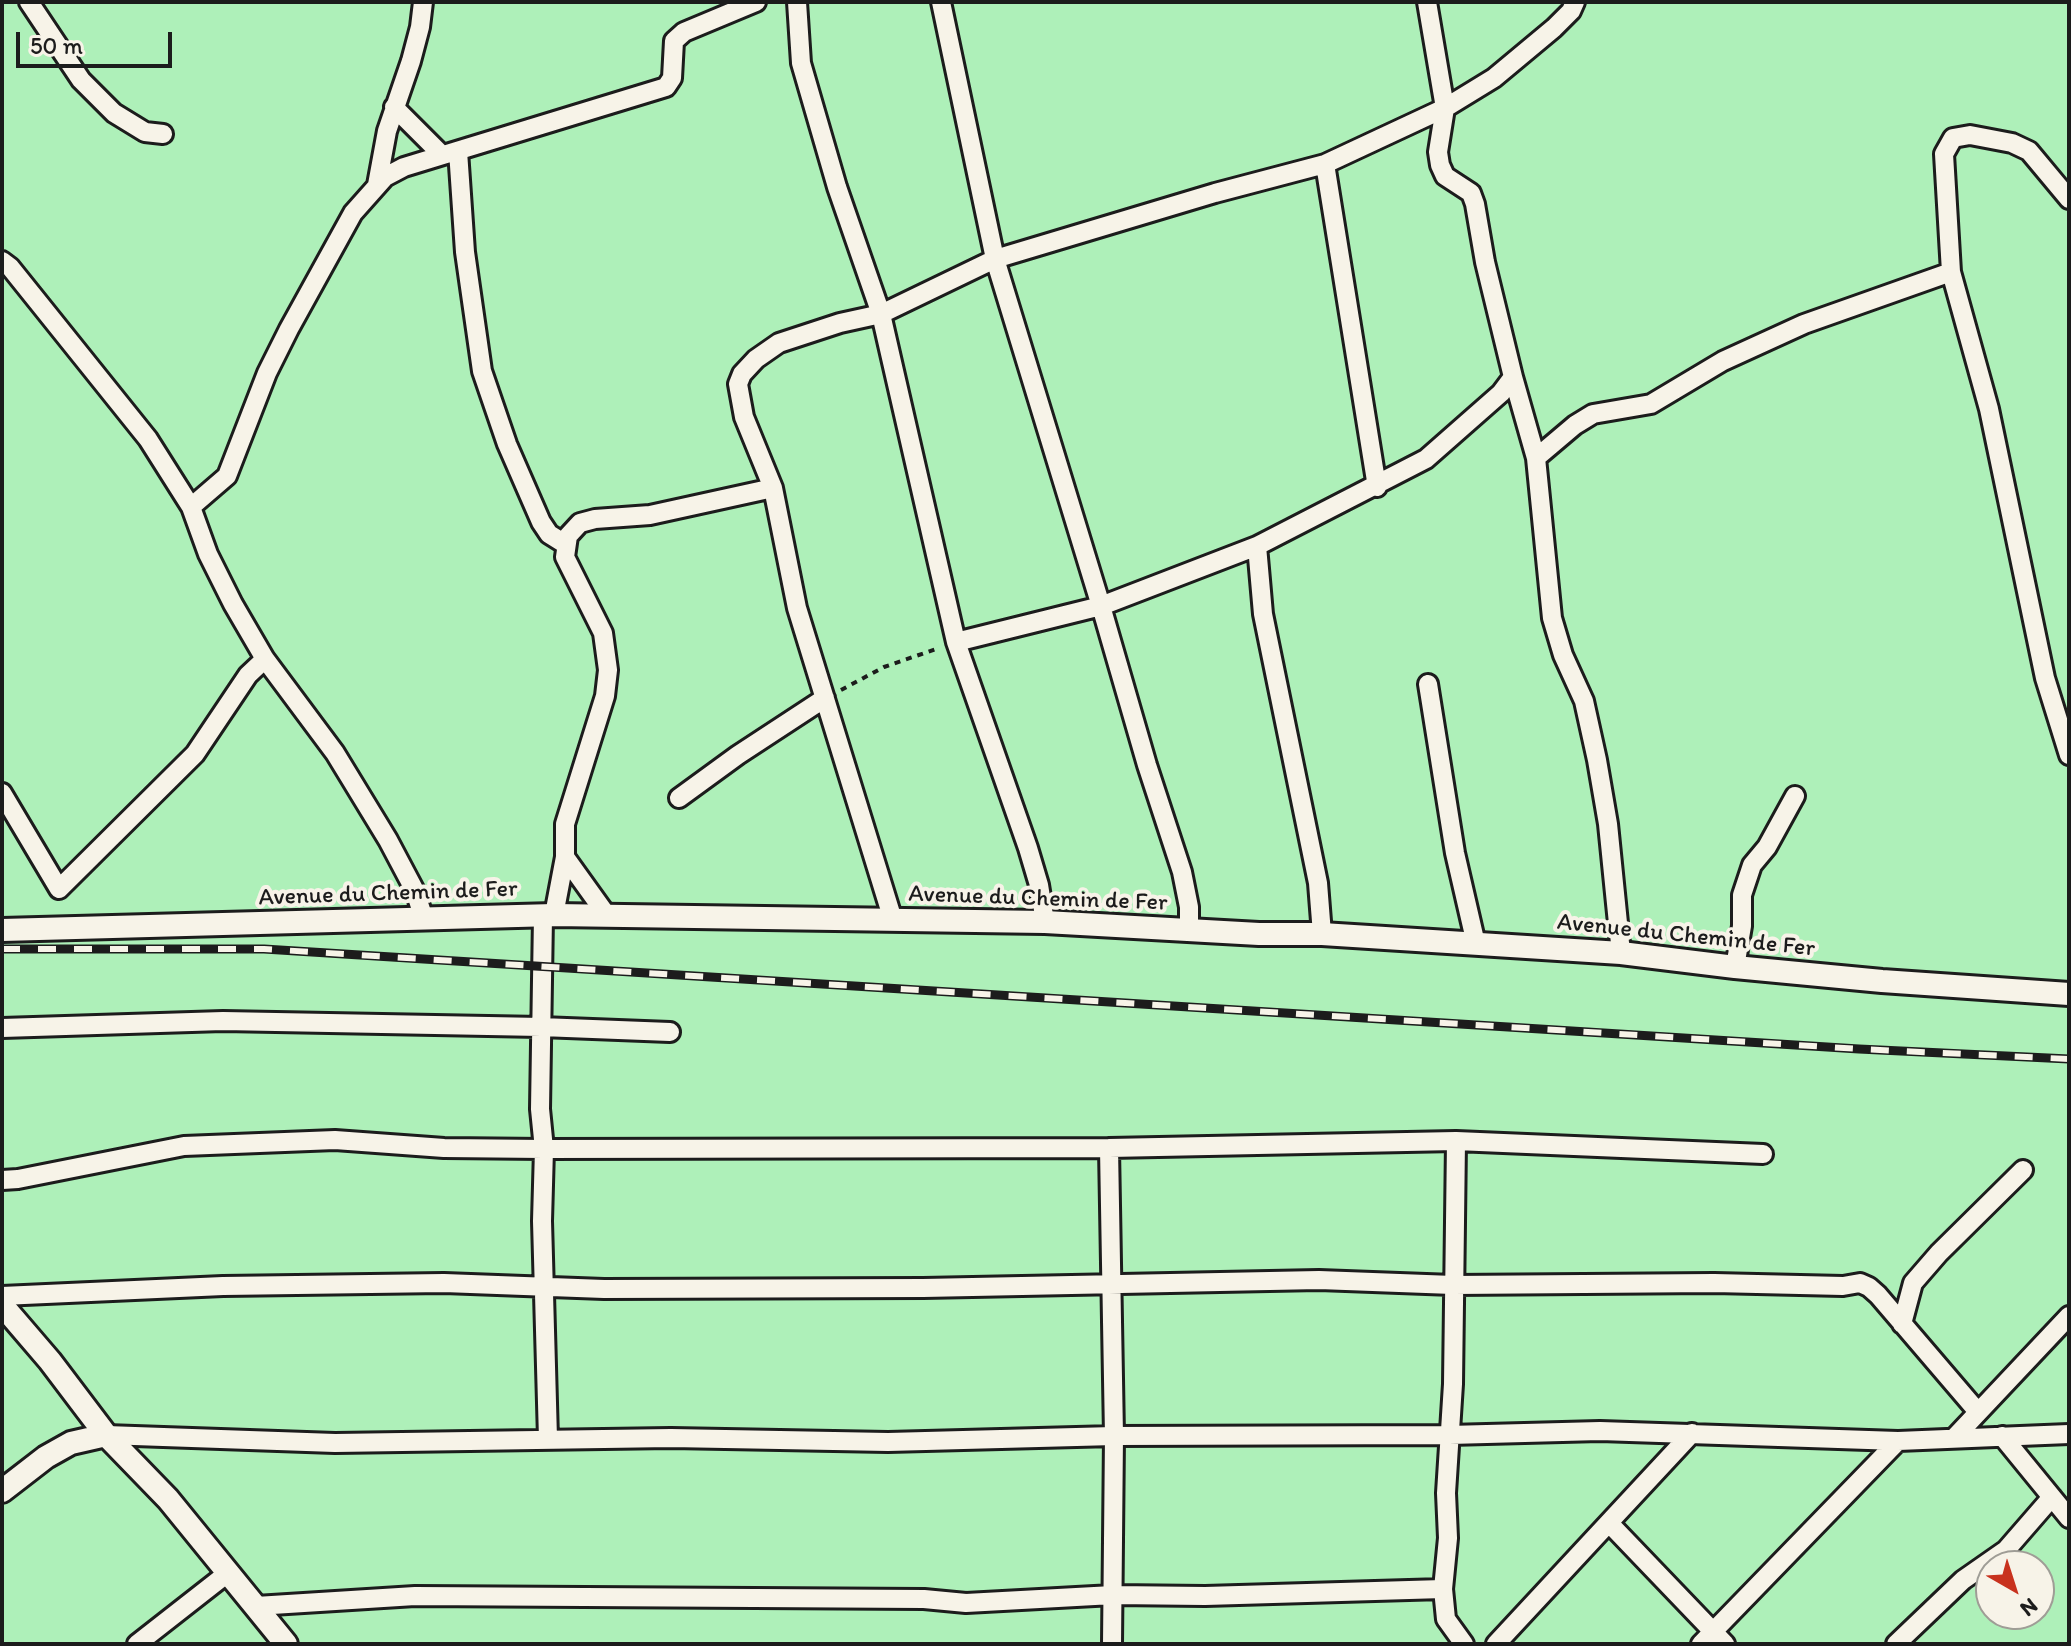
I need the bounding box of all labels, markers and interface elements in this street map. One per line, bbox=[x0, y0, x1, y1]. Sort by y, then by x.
scale bar bbox=[20, 16, 176, 66]
text: 50 m bbox=[30, 31, 83, 60]
street label: Avenue du Chemin de Fer bbox=[258, 875, 518, 913]
street label: Avenue du Chemin de Fer bbox=[908, 880, 1168, 918]
street label: Avenue du Chemin de Fer bbox=[1556, 908, 1816, 964]
north arrow bbox=[1975, 1550, 2055, 1630]
text: N bbox=[2015, 1592, 2043, 1623]

